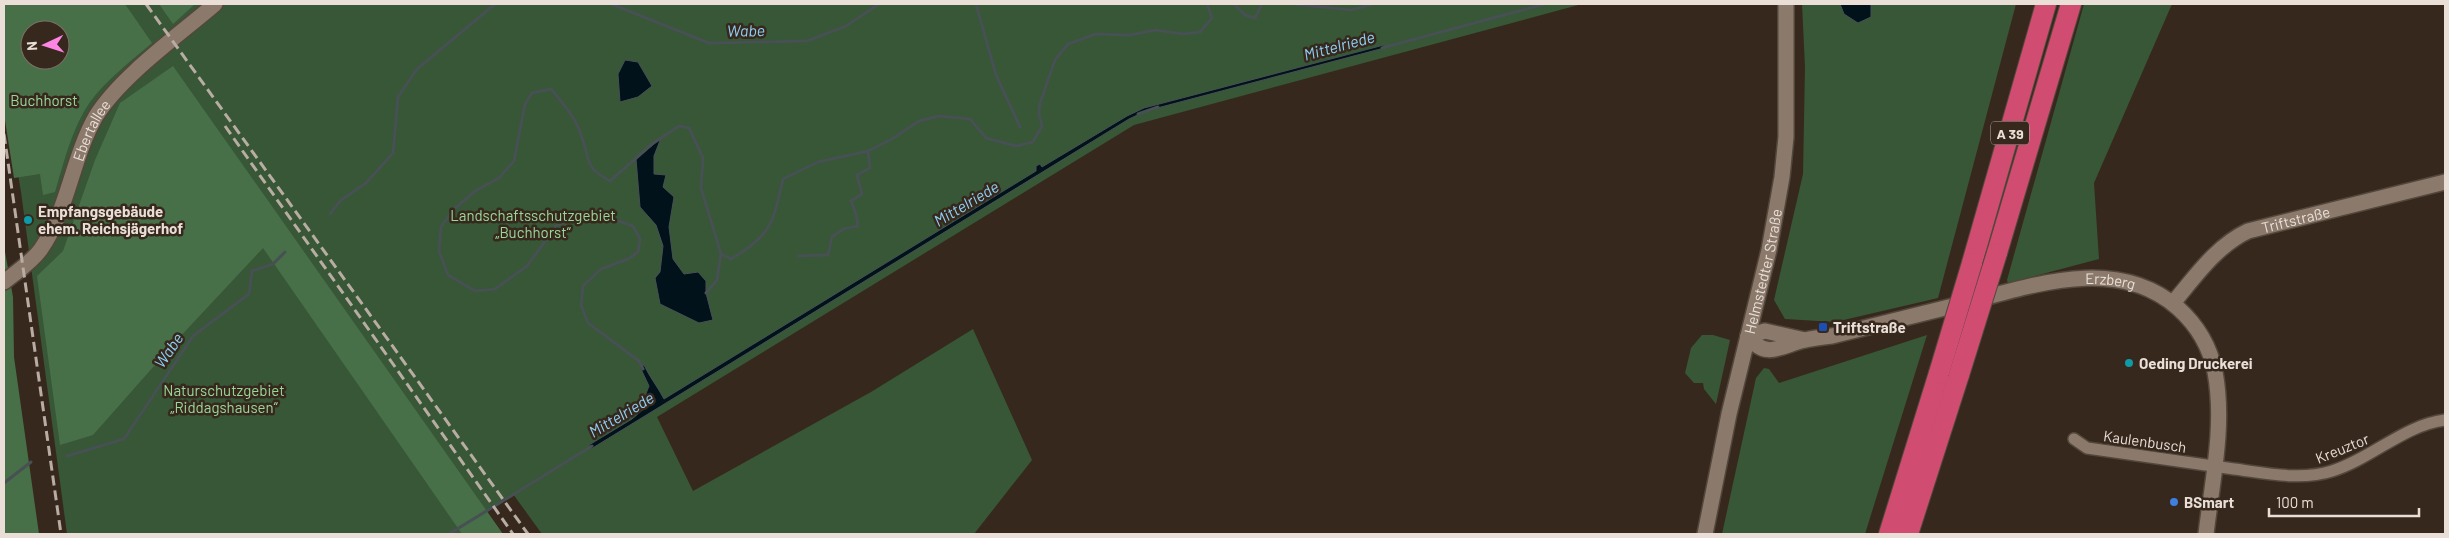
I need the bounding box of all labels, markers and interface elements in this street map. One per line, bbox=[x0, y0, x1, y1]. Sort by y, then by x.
north arrow bbox=[20, 20, 70, 70]
water label: Wabe bbox=[727, 20, 765, 40]
water label: Mittelriede bbox=[1301, 26, 1377, 64]
text: N bbox=[23, 41, 40, 51]
park label: Buchhorst bbox=[10, 91, 78, 109]
street label: Ebertallee bbox=[69, 96, 114, 164]
road number: A 39 bbox=[1991, 122, 2029, 144]
water label: Mittelriede bbox=[930, 176, 1002, 230]
place label: Empfangsgebäude ehem. Reichsjägerhof bbox=[38, 202, 183, 237]
street label: Triftstraße bbox=[2260, 202, 2332, 236]
park label: Landschaftsschutzgebiet „Buchhorst“ bbox=[450, 206, 616, 241]
street label: Helmstedter Straße bbox=[1740, 207, 1785, 336]
marker: Empfangsgebäude ehem. Reichsjägerhof bbox=[22, 214, 34, 226]
street label: Erzberg bbox=[2085, 269, 2138, 293]
place label: Triftstraße bbox=[1833, 318, 1906, 336]
marker: Triftstraße bbox=[1817, 321, 1829, 333]
water label: Wabe bbox=[149, 329, 187, 371]
place label: Oeding Druckerei bbox=[2139, 354, 2253, 372]
marker: Oeding Druckerei bbox=[2123, 357, 2135, 369]
park label: Naturschutzgebiet „Riddagshausen“ bbox=[163, 381, 285, 416]
water label: Mittelriede bbox=[585, 387, 657, 441]
street label: Kaulenbusch bbox=[2102, 426, 2188, 456]
street label: Kreuztor bbox=[2313, 429, 2372, 467]
scale bar bbox=[2269, 486, 2419, 518]
place label: BSmart bbox=[2184, 493, 2235, 511]
text: 100 m bbox=[2276, 493, 2314, 511]
marker: BSmart bbox=[2168, 496, 2180, 508]

